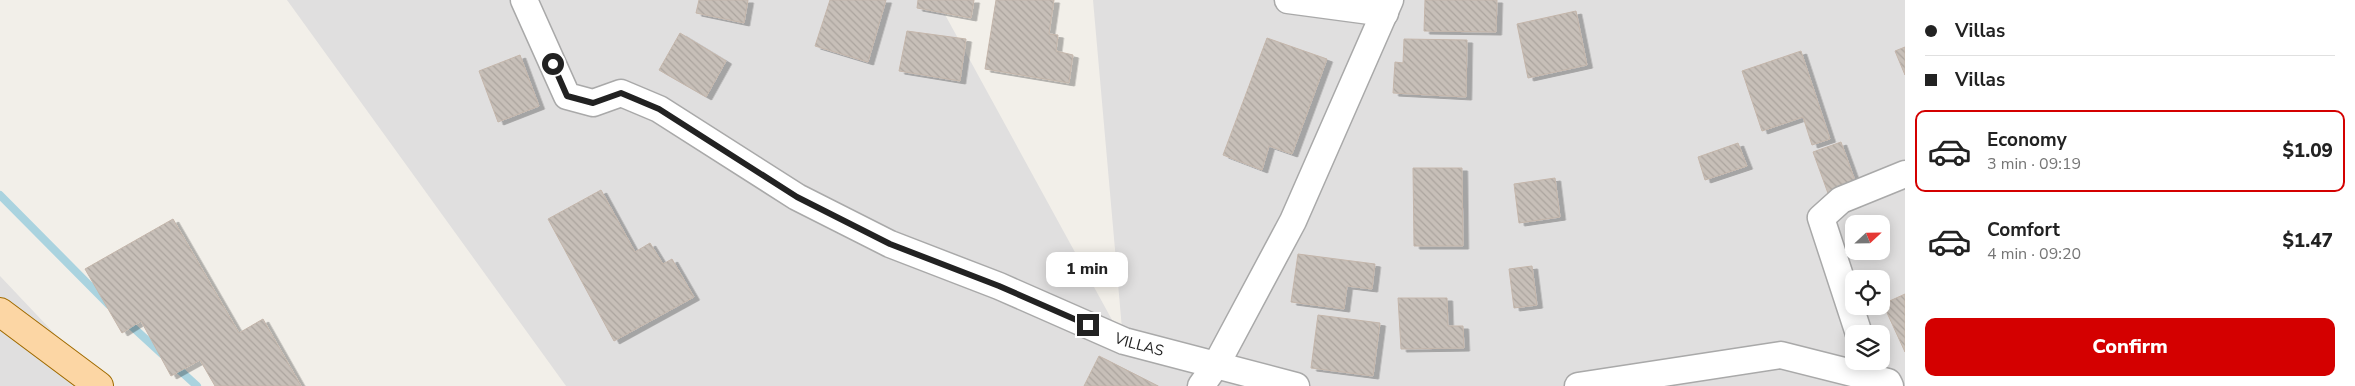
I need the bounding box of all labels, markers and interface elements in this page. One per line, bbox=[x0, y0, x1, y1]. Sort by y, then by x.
text: Villas bbox=[1955, 18, 2005, 44]
route start bbox=[542, 53, 564, 75]
text: Villas bbox=[1955, 67, 2005, 93]
text: Economy bbox=[1987, 127, 2067, 153]
icon: car bbox=[1927, 129, 1972, 174]
text: $1.09 bbox=[2282, 138, 2333, 164]
text: 3 min · 09:19 bbox=[1987, 153, 2081, 175]
north arrow bbox=[1845, 215, 1890, 260]
map controls bbox=[1845, 215, 1890, 370]
text: Comfort bbox=[1987, 217, 2060, 243]
icon: car bbox=[1927, 219, 1972, 264]
text: $1.47 bbox=[2282, 228, 2333, 254]
text: 4 min · 09:20 bbox=[1987, 243, 2081, 265]
callout: 1 min bbox=[1047, 252, 1129, 288]
text: 1 min bbox=[1066, 258, 1108, 280]
button: locate bbox=[1845, 270, 1890, 315]
route end bbox=[1077, 314, 1099, 336]
button: Confirm bbox=[1925, 318, 2335, 376]
button: layers bbox=[1845, 325, 1890, 370]
street label: VILLAS bbox=[1110, 328, 1166, 361]

